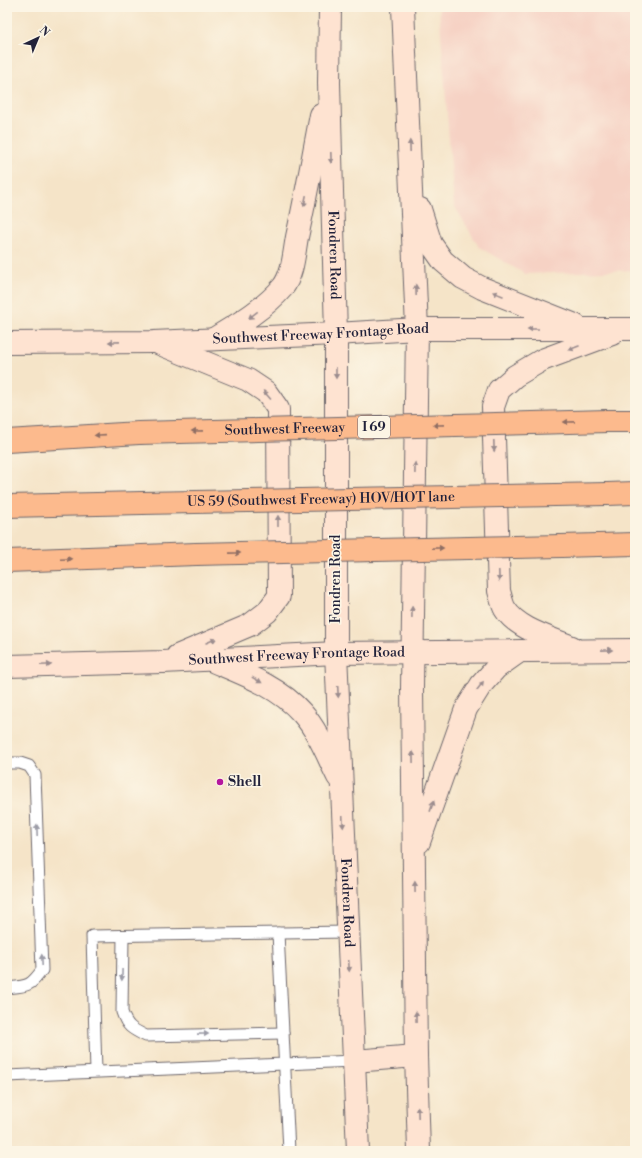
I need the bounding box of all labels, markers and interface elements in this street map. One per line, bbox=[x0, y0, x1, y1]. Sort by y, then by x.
north arrow bbox=[18, 18, 58, 58]
text: N bbox=[36, 23, 52, 40]
one-way arrow bbox=[406, 140, 413, 152]
one-way arrow bbox=[328, 152, 334, 165]
one-way arrow bbox=[301, 195, 307, 208]
street label: Fondren Road bbox=[324, 210, 344, 300]
one-way arrow bbox=[412, 284, 419, 296]
one-way arrow bbox=[491, 290, 503, 296]
one-way arrow bbox=[247, 311, 258, 319]
street label: Southwest Freeway Frontage Road bbox=[212, 320, 429, 348]
one-way arrow bbox=[526, 326, 539, 332]
one-way arrow bbox=[107, 339, 120, 345]
one-way arrow bbox=[568, 345, 580, 351]
one-way arrow bbox=[333, 367, 339, 380]
one-way arrow bbox=[263, 390, 272, 400]
road number: I 69 bbox=[358, 416, 390, 438]
street label: Southwest Freeway bbox=[224, 419, 346, 440]
one-way arrow bbox=[562, 419, 575, 425]
one-way arrow bbox=[433, 422, 445, 429]
one-way arrow bbox=[191, 428, 203, 435]
one-way arrow bbox=[94, 432, 106, 439]
one-way arrow bbox=[491, 440, 498, 452]
one-way arrow bbox=[412, 461, 418, 474]
street label: US 59 (Southwest Freeway) HOV/HOT lane bbox=[187, 488, 455, 511]
one-way arrow bbox=[275, 514, 281, 527]
street label: Fondren Road bbox=[327, 534, 345, 624]
one-way arrow bbox=[432, 545, 444, 552]
one-way arrow bbox=[229, 550, 242, 556]
one-way arrow bbox=[60, 556, 73, 562]
one-way arrow bbox=[496, 570, 502, 583]
one-way arrow bbox=[409, 606, 416, 618]
one-way arrow bbox=[206, 638, 218, 644]
street label: Southwest Freeway Frontage Road bbox=[188, 643, 405, 670]
one-way arrow bbox=[601, 647, 613, 654]
one-way arrow bbox=[40, 662, 52, 669]
one-way arrow bbox=[251, 677, 263, 683]
one-way arrow bbox=[476, 681, 485, 692]
one-way arrow bbox=[334, 686, 341, 698]
one-way arrow bbox=[410, 750, 416, 763]
place label: Shell bbox=[228, 773, 262, 791]
marker: Shell bbox=[215, 777, 225, 787]
one-way arrow bbox=[429, 800, 435, 812]
one-way arrow bbox=[340, 816, 346, 829]
one-way arrow bbox=[34, 823, 40, 836]
street label: Fondren Road bbox=[336, 858, 358, 948]
one-way arrow bbox=[412, 880, 418, 893]
one-way arrow bbox=[39, 953, 45, 966]
one-way arrow bbox=[346, 960, 353, 972]
one-way arrow bbox=[119, 969, 126, 981]
one-way arrow bbox=[413, 1010, 419, 1023]
one-way arrow bbox=[197, 1031, 209, 1038]
one-way arrow bbox=[415, 1105, 421, 1118]

